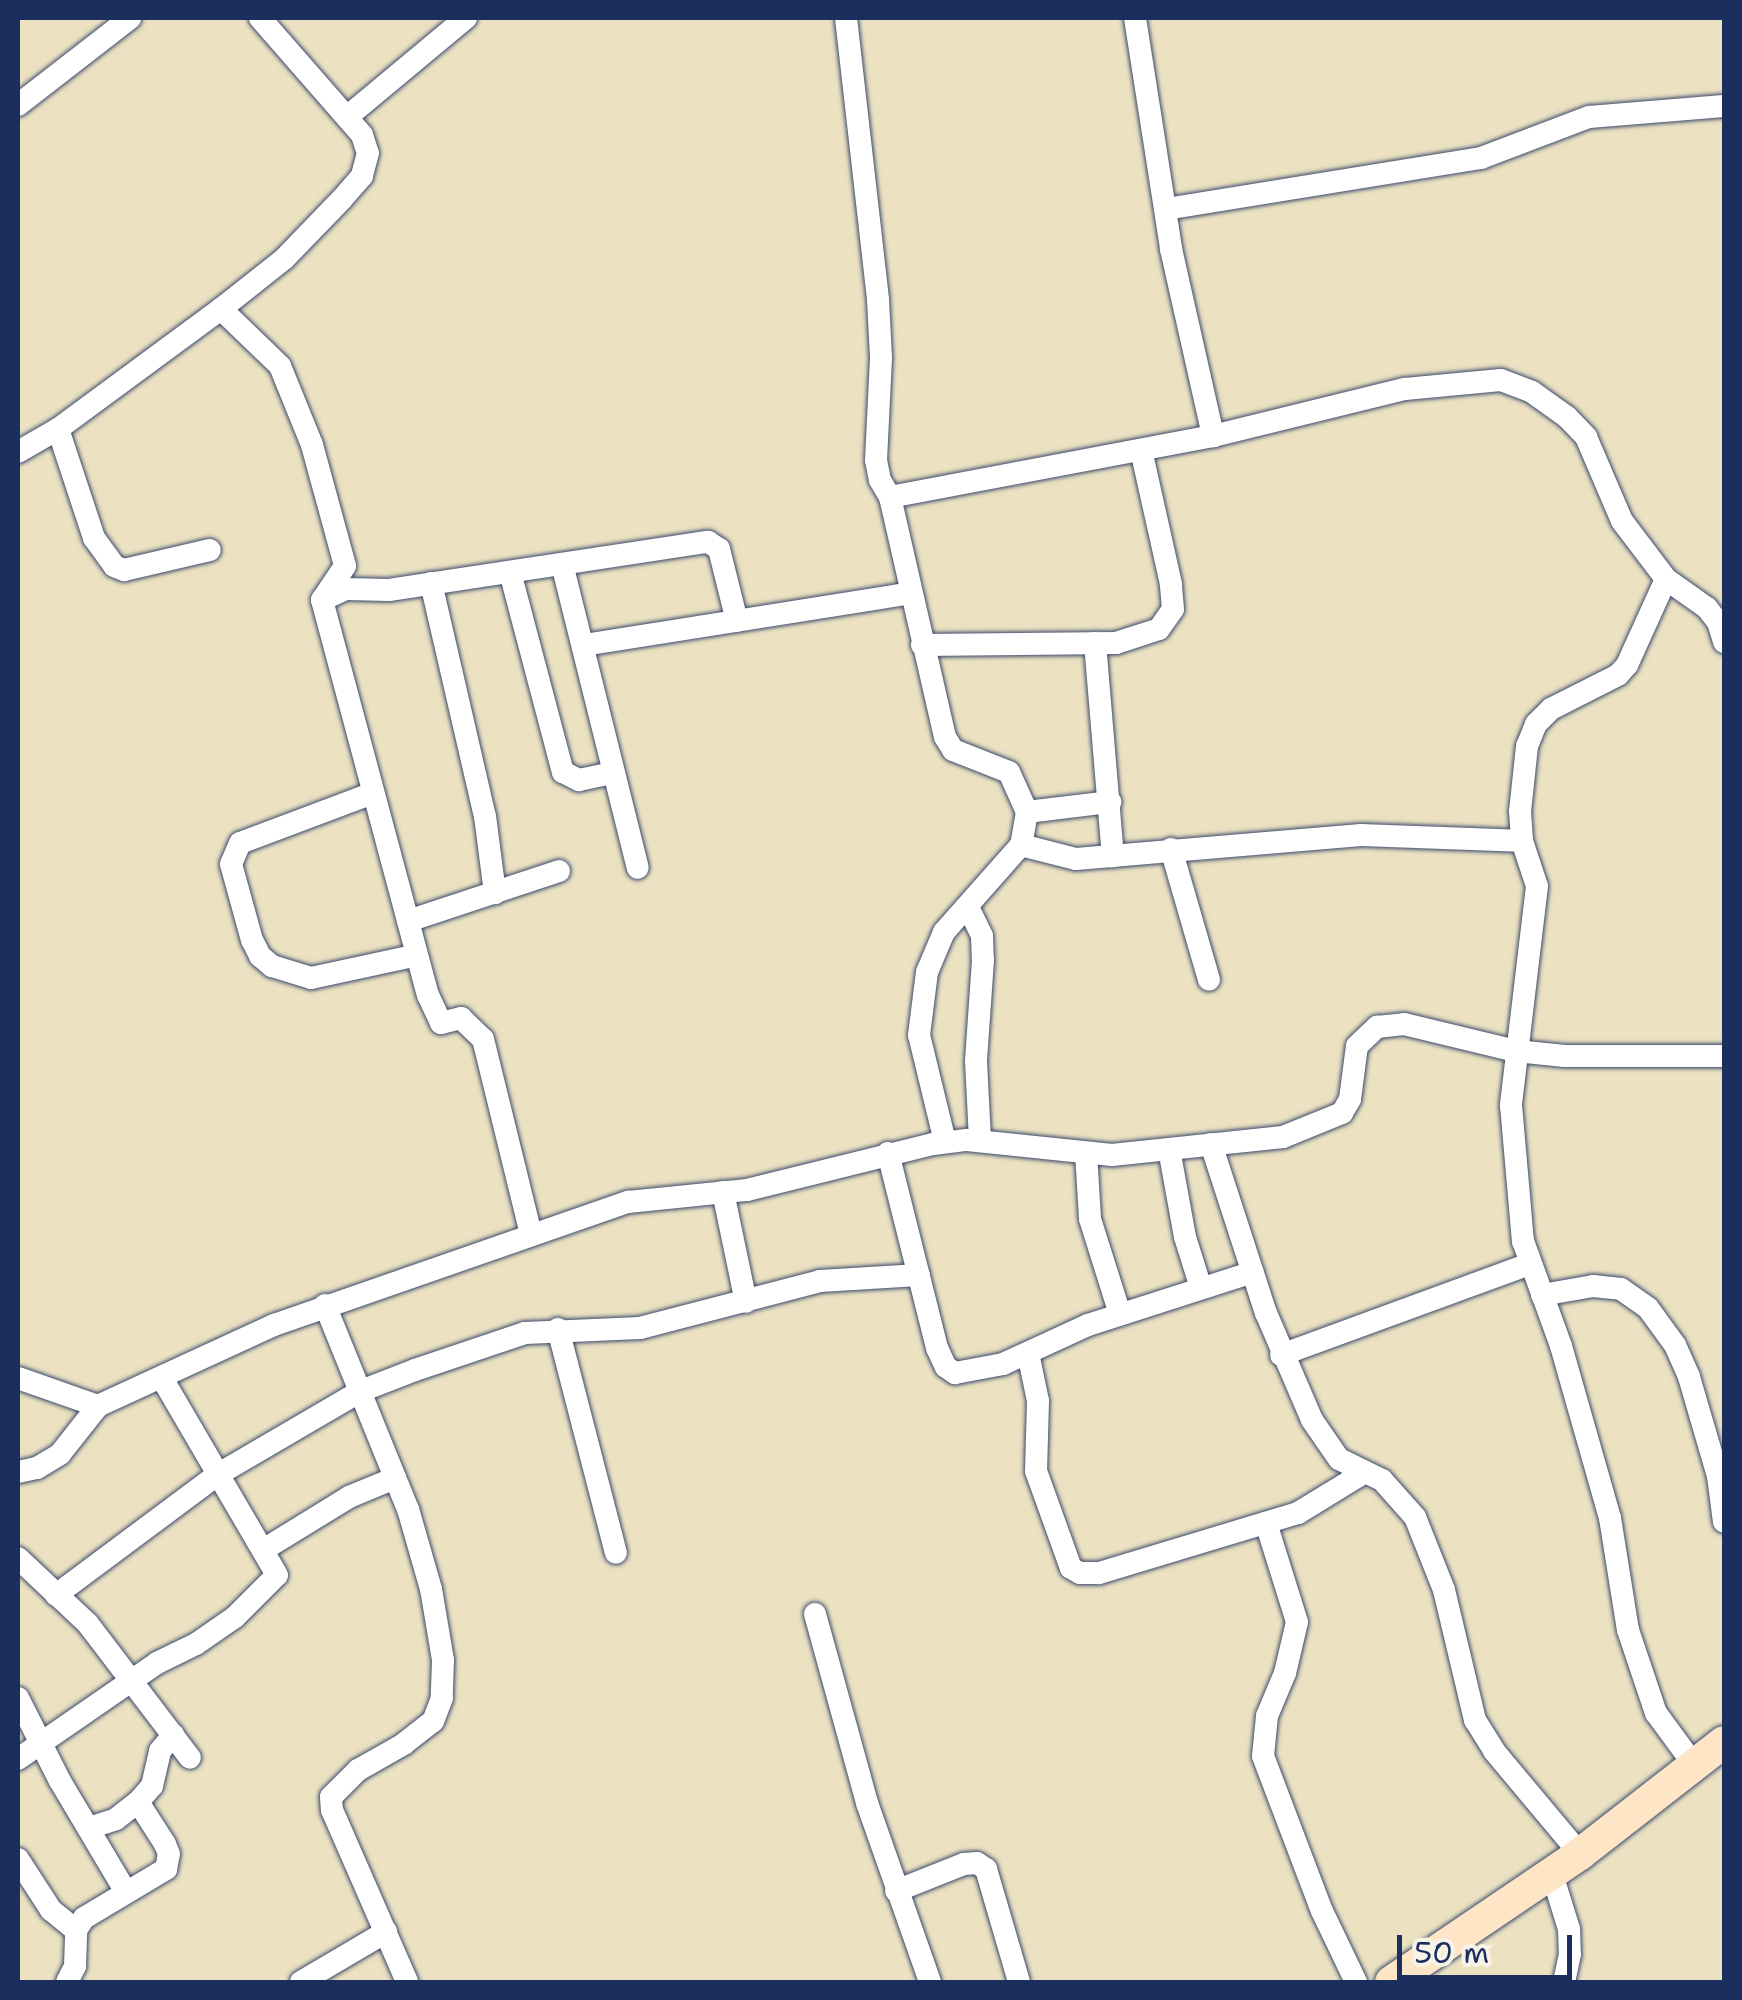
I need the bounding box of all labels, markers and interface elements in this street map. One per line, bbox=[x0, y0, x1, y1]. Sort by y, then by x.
scale bar bbox=[1402, 1915, 1577, 1977]
text: 50 m bbox=[1414, 1932, 1489, 1973]

